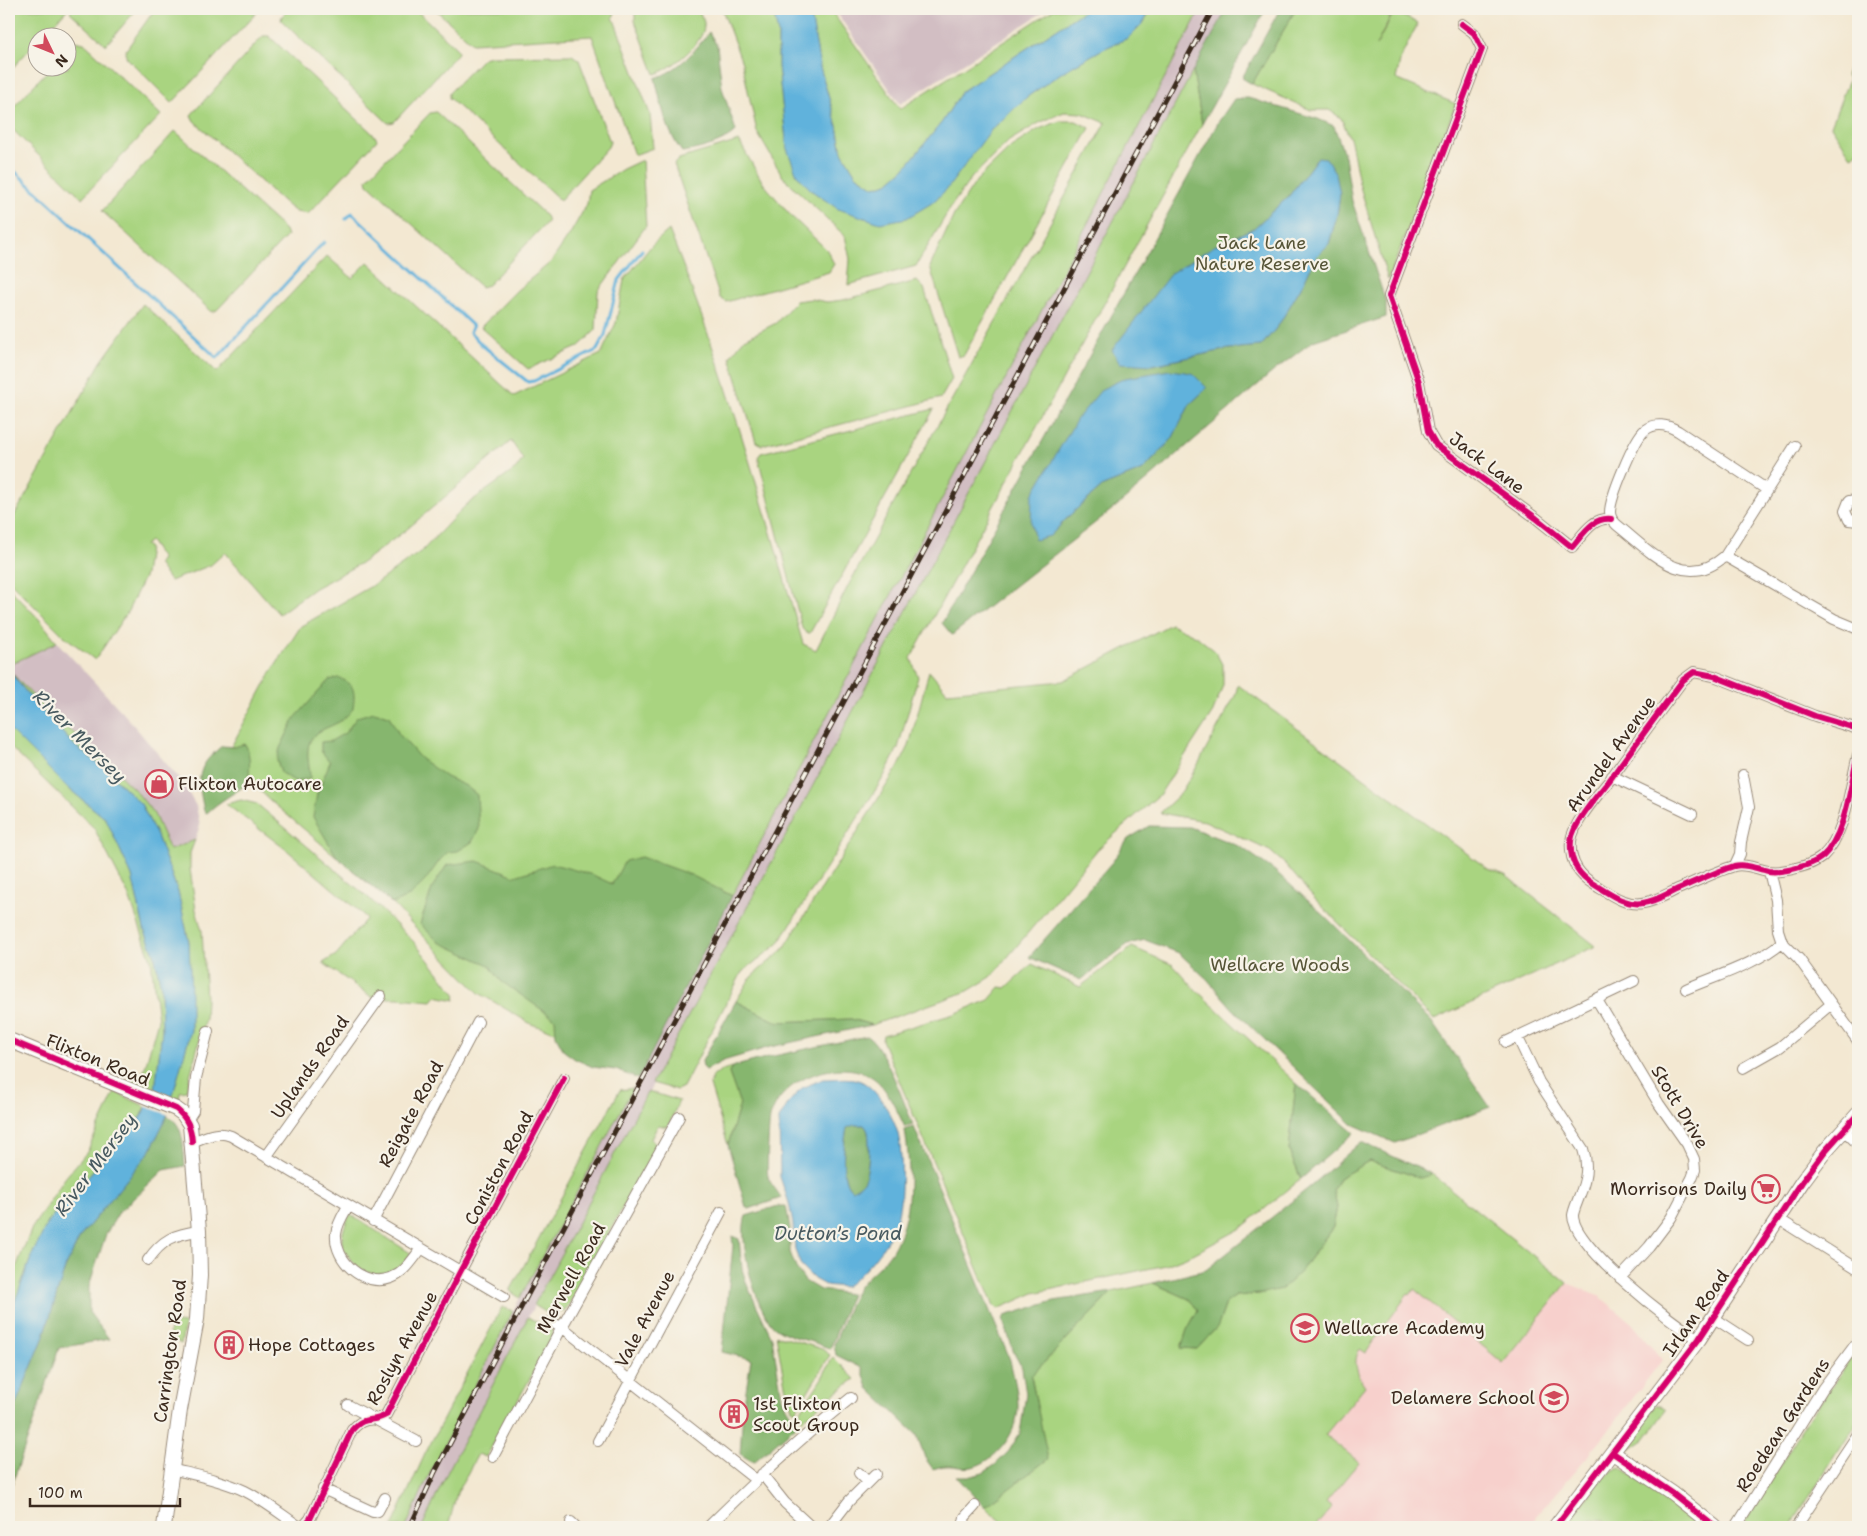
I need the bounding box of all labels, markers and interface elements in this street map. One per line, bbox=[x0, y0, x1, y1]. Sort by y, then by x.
north arrow bbox=[28, 28, 78, 78]
text: N bbox=[51, 51, 72, 71]
park label: Jack Lane Nature Reserve bbox=[1195, 231, 1329, 276]
street label: Jack Lane bbox=[1444, 427, 1530, 499]
water label: River Mersey bbox=[27, 684, 132, 789]
street label: Arundel Avenue bbox=[1561, 691, 1661, 817]
shop icon: Flixton Autocare bbox=[144, 769, 174, 799]
place label: Flixton Autocare bbox=[178, 772, 322, 796]
park label: Wellacre Woods bbox=[1210, 953, 1350, 977]
street label: Uplands Road bbox=[265, 1010, 355, 1124]
street label: Flixton Road bbox=[42, 1028, 154, 1092]
street label: Reigate Road bbox=[373, 1056, 449, 1172]
street label: Stott Drive bbox=[1646, 1061, 1714, 1153]
street label: Coniston Road bbox=[459, 1107, 539, 1229]
water label: River Mersey bbox=[48, 1108, 142, 1221]
supermarket icon: Morrisons Daily bbox=[1751, 1174, 1781, 1204]
place label: Morrisons Daily bbox=[1610, 1177, 1747, 1201]
street label: Merwell Road bbox=[531, 1218, 611, 1338]
water label: Dutton's Pond bbox=[774, 1221, 902, 1246]
street label: Irlam Road bbox=[1657, 1265, 1735, 1361]
street label: Vale Avenue bbox=[609, 1266, 681, 1372]
street label: Carrington Road bbox=[148, 1278, 192, 1424]
street label: Roslyn Avenue bbox=[361, 1287, 443, 1409]
school or university icon: Wellacre Academy bbox=[1290, 1313, 1320, 1343]
place label: Wellacre Academy bbox=[1324, 1316, 1485, 1340]
building icon: Hope Cottages bbox=[214, 1330, 244, 1360]
place label: Hope Cottages bbox=[248, 1333, 375, 1357]
street label: Roedean Gardens bbox=[1731, 1353, 1835, 1497]
school or university icon: Delamere School bbox=[1539, 1383, 1569, 1413]
place label: Delamere School bbox=[1391, 1386, 1536, 1410]
place label: 1st Flixton Scout Group bbox=[753, 1392, 859, 1437]
building icon: 1st Flixton Scout Group bbox=[719, 1399, 749, 1429]
scale bar bbox=[30, 1476, 180, 1508]
text: 100 m bbox=[38, 1483, 83, 1503]

